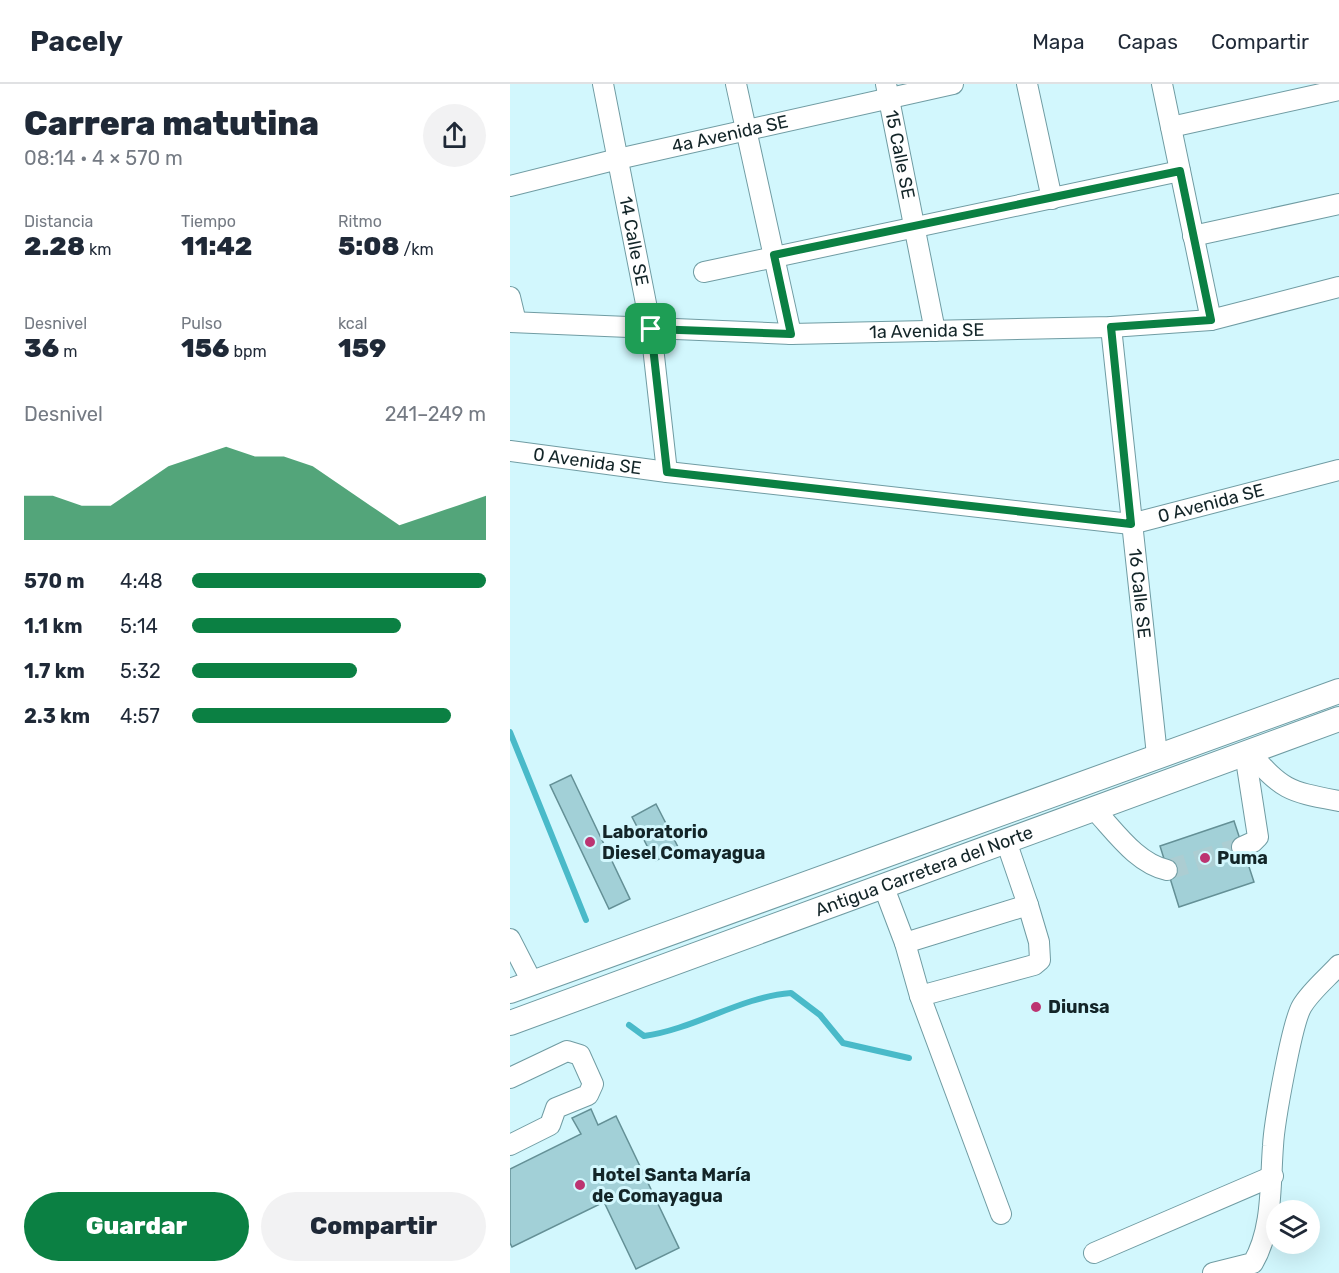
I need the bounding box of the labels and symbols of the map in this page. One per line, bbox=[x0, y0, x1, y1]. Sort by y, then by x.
street label: 15 Calle SE bbox=[880, 108, 920, 201]
street label: 4a Avenida SE bbox=[670, 110, 790, 158]
street label: 14 Calle SE bbox=[614, 194, 653, 288]
pin bbox=[625, 303, 676, 354]
street label: 1a Avenida SE bbox=[869, 319, 985, 343]
street label: 0 Avenida SE bbox=[532, 443, 643, 479]
street label: 0 Avenida SE bbox=[1155, 479, 1267, 528]
street label: 16 Calle SE bbox=[1124, 547, 1155, 640]
place label: Laboratorio Diesel Comayagua bbox=[602, 821, 765, 864]
street label: Antigua Carretera del Norte bbox=[812, 821, 1036, 921]
marker: Laboratorio Diesel Comayagua bbox=[583, 835, 597, 849]
place label: Puma bbox=[1217, 847, 1268, 869]
marker: Puma bbox=[1198, 851, 1212, 865]
place label: Diunsa bbox=[1048, 996, 1110, 1018]
marker: Diunsa bbox=[1029, 1000, 1043, 1014]
place label: Hotel Santa María de Comayagua bbox=[592, 1164, 751, 1207]
marker: Hotel Santa María de Comayagua bbox=[573, 1178, 587, 1192]

